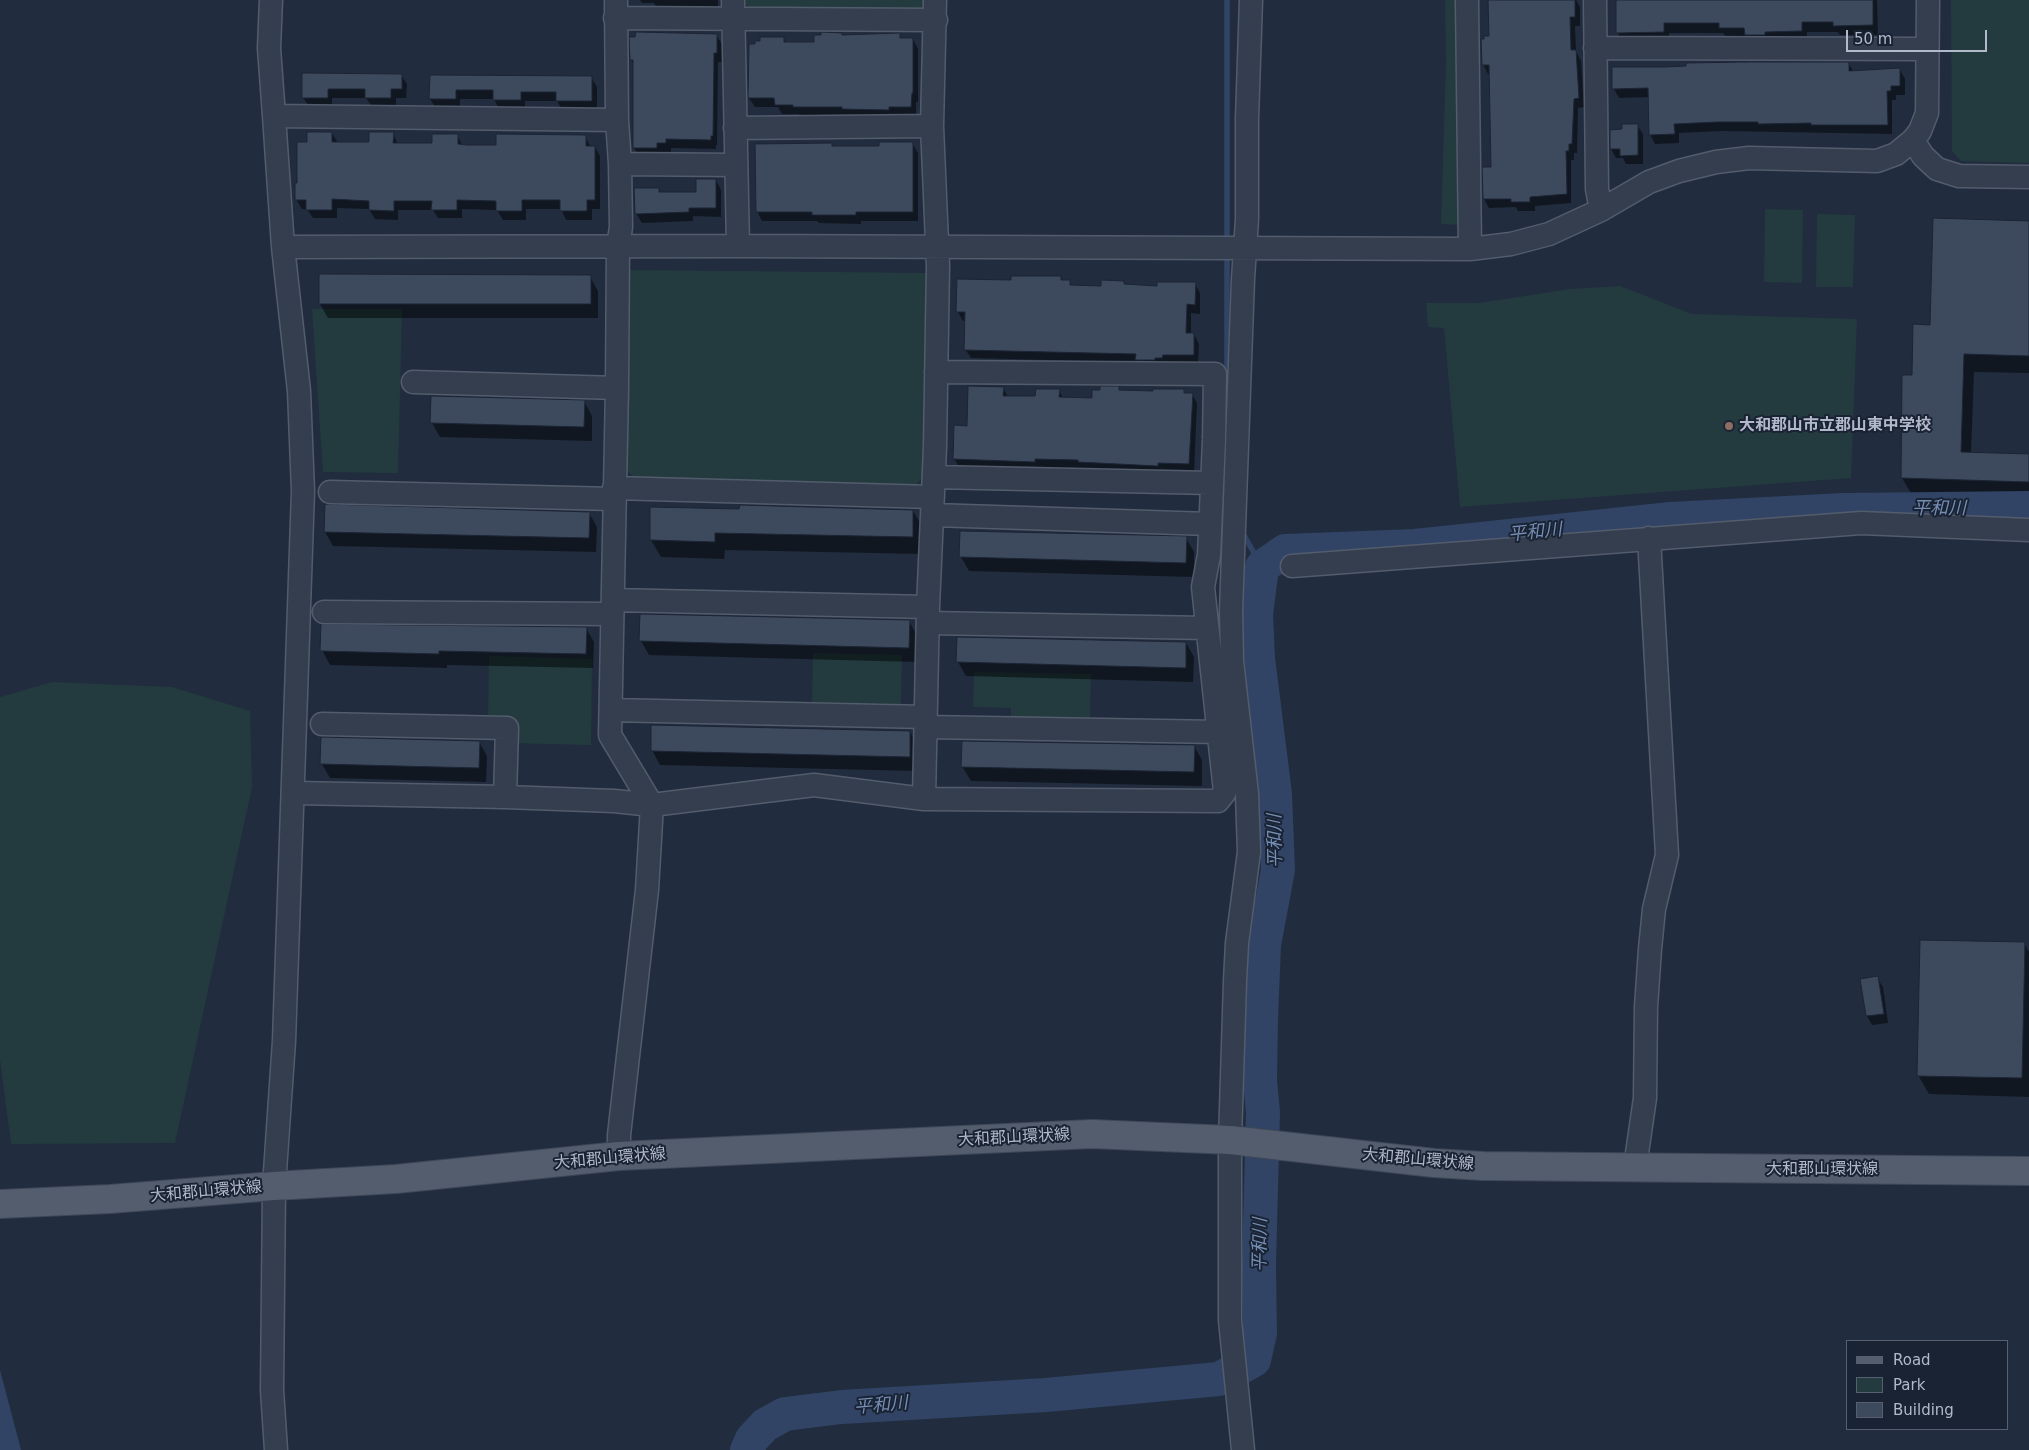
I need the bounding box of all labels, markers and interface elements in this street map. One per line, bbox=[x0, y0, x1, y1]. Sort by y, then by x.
scale bar bbox=[1849, 20, 1990, 52]
text: 50 m bbox=[1854, 30, 1892, 48]
place label: 大和郡山市立郡山東中学校 bbox=[1739, 416, 1931, 436]
marker: 大和郡山市立郡山東中学校 bbox=[1723, 420, 1735, 432]
water label: 平和川 bbox=[1912, 498, 1966, 520]
water label: 平和川 bbox=[1507, 519, 1563, 547]
water label: 平和川 bbox=[1265, 814, 1287, 868]
street label: 大和郡山環状線 bbox=[958, 1125, 1070, 1151]
street label: 大和郡山環状線 bbox=[553, 1145, 667, 1173]
street label: 大和郡山環状線 bbox=[1361, 1146, 1475, 1174]
street label: 大和郡山環状線 bbox=[1766, 1160, 1878, 1180]
street label: 大和郡山環状線 bbox=[149, 1178, 263, 1206]
water label: 平和川 bbox=[1250, 1218, 1272, 1272]
legend bbox=[1846, 1340, 2009, 1430]
text: Road bbox=[1893, 1351, 1931, 1369]
text: Park bbox=[1893, 1376, 1925, 1394]
water label: 平和川 bbox=[853, 1393, 909, 1419]
text: Building bbox=[1893, 1401, 1954, 1419]

